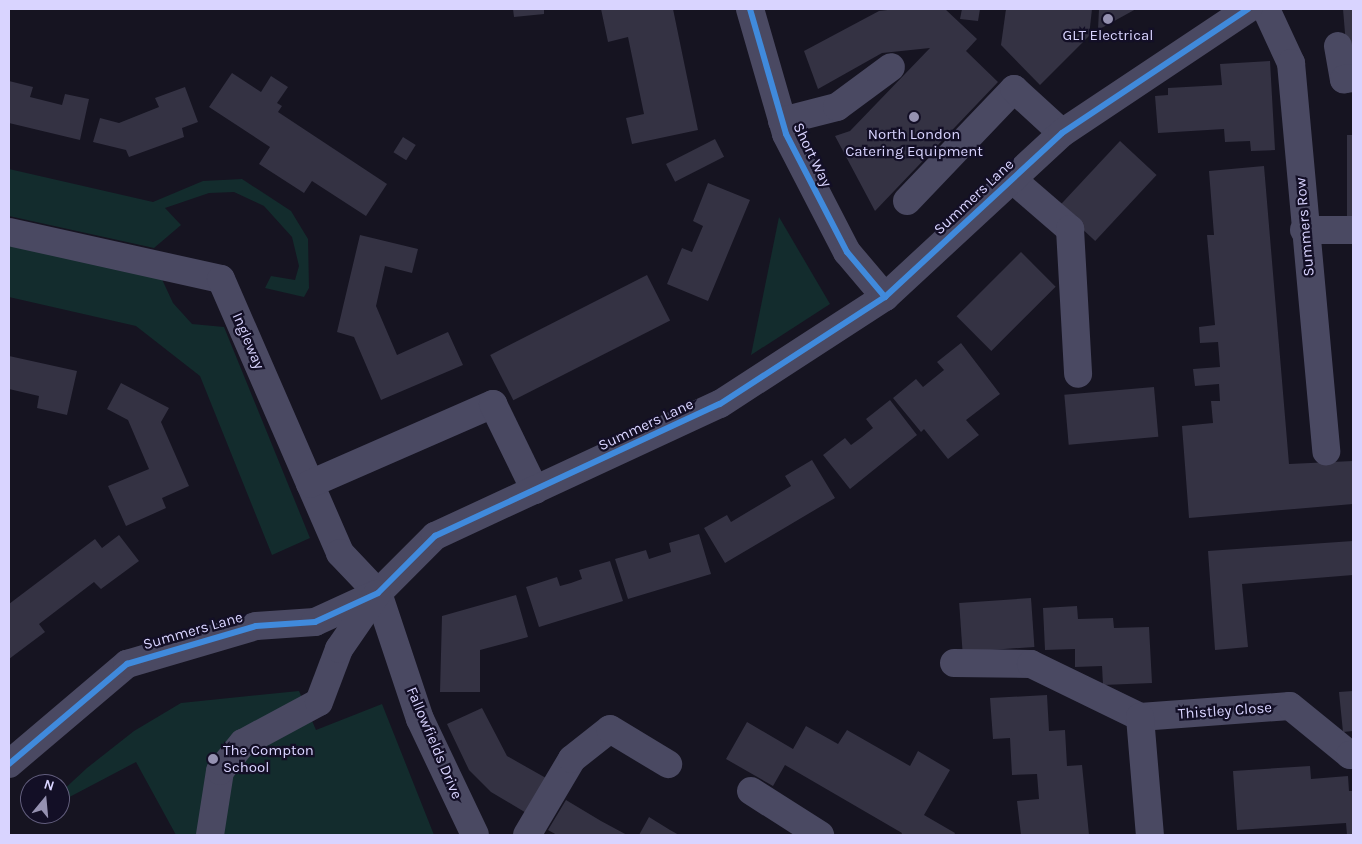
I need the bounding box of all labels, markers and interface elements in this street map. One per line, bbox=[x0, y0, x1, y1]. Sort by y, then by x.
marker: GLT Electrical bbox=[1102, 13, 1114, 25]
place label: GLT Electrical bbox=[1063, 27, 1153, 45]
marker: North London Catering Equipment bbox=[908, 111, 920, 123]
street label: Short Way bbox=[789, 120, 835, 190]
place label: North London Catering Equipment bbox=[845, 125, 983, 160]
street label: Summers Lane bbox=[930, 155, 1018, 239]
street label: Summers Row bbox=[1292, 177, 1318, 277]
street label: Ingleway bbox=[228, 310, 268, 372]
street label: Summers Lane bbox=[596, 395, 696, 455]
street label: Summers Lane bbox=[141, 608, 245, 654]
street label: Fallowfields Drive bbox=[402, 684, 466, 802]
street label: Thistley Close bbox=[1177, 699, 1273, 723]
place label: The Compton School bbox=[223, 741, 314, 776]
marker: The Compton School bbox=[207, 753, 219, 765]
north arrow bbox=[20, 774, 70, 824]
text: N bbox=[42, 776, 57, 795]

